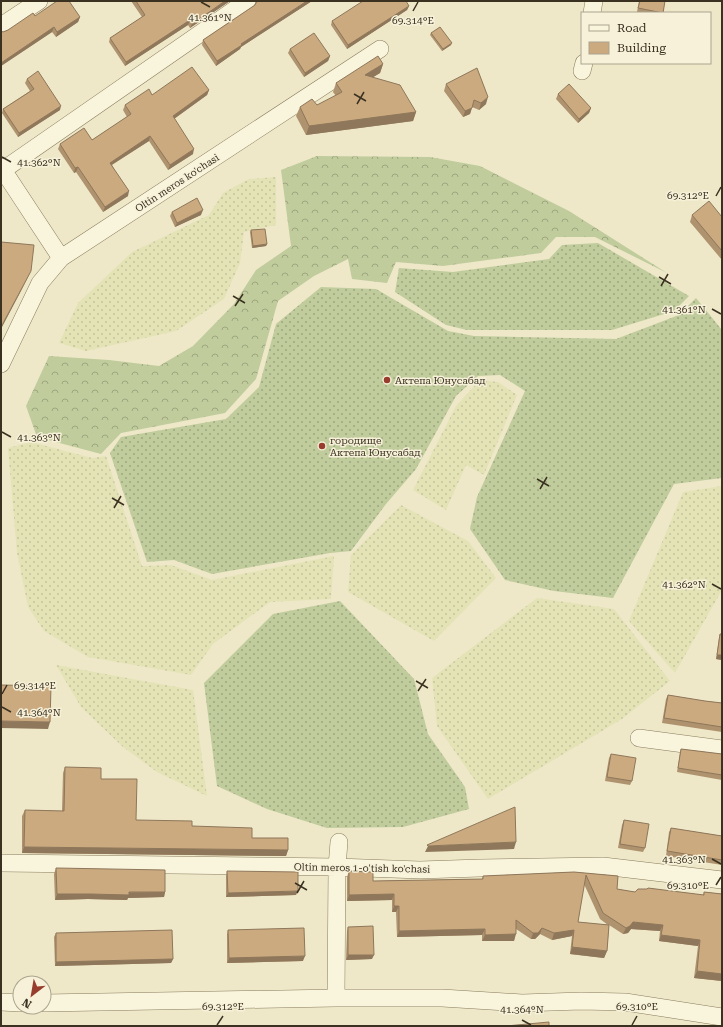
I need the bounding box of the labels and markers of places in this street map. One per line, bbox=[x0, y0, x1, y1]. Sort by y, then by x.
marker: Актепа Юнусабад bbox=[382, 375, 392, 385]
place label: Актепа Юнусабад bbox=[395, 375, 486, 386]
place label: городище Актепа Юнусабад bbox=[330, 435, 421, 458]
marker: городище Актепа Юнусабад bbox=[317, 441, 327, 451]

